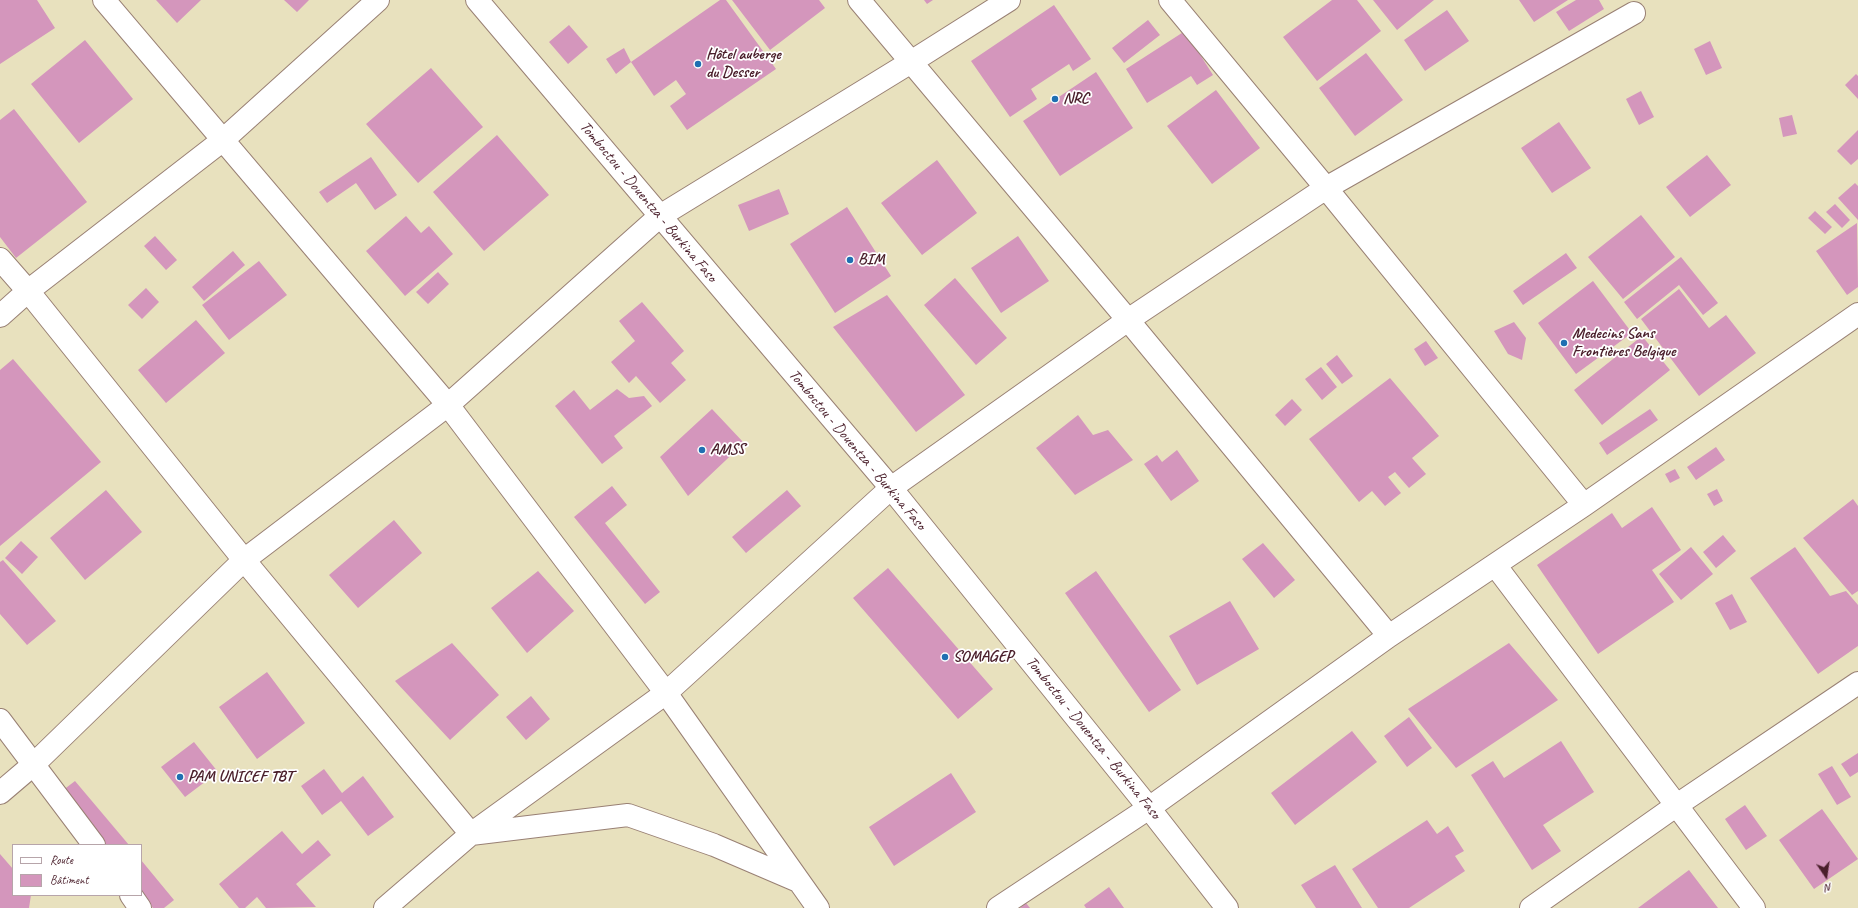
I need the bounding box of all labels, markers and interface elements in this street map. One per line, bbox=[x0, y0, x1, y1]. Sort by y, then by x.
place label: Hôtel auberge du Desser bbox=[706, 45, 781, 83]
marker: Hôtel auberge du Desser bbox=[693, 59, 703, 69]
place label: NRC bbox=[1063, 89, 1089, 109]
marker: NRC bbox=[1050, 94, 1060, 104]
street label: Tomboctou - Douentza - Burkina Faso bbox=[575, 118, 721, 286]
place label: BIM bbox=[858, 250, 884, 270]
marker: BIM bbox=[845, 255, 855, 265]
place label: Medecins Sans Frontières Belgique bbox=[1572, 324, 1675, 362]
marker: Medecins Sans Frontières Belgique bbox=[1559, 338, 1569, 348]
street label: Tomboctou - Douentza - Burkina Faso bbox=[784, 366, 930, 534]
place label: AMSS bbox=[710, 440, 745, 460]
marker: AMSS bbox=[697, 445, 707, 455]
place label: SOMAGEP bbox=[953, 647, 1013, 667]
marker: SOMAGEP bbox=[940, 652, 950, 662]
street label: Tomboctou - Douentza - Burkina Faso bbox=[1021, 653, 1165, 823]
place label: PAM UNICEF TBT bbox=[188, 767, 293, 787]
marker: PAM UNICEF TBT bbox=[175, 772, 185, 782]
legend bbox=[12, 844, 142, 896]
text: Route bbox=[50, 852, 73, 868]
north arrow bbox=[1806, 856, 1846, 896]
text: Bâtiment bbox=[50, 872, 88, 888]
text: N bbox=[1824, 880, 1834, 895]

